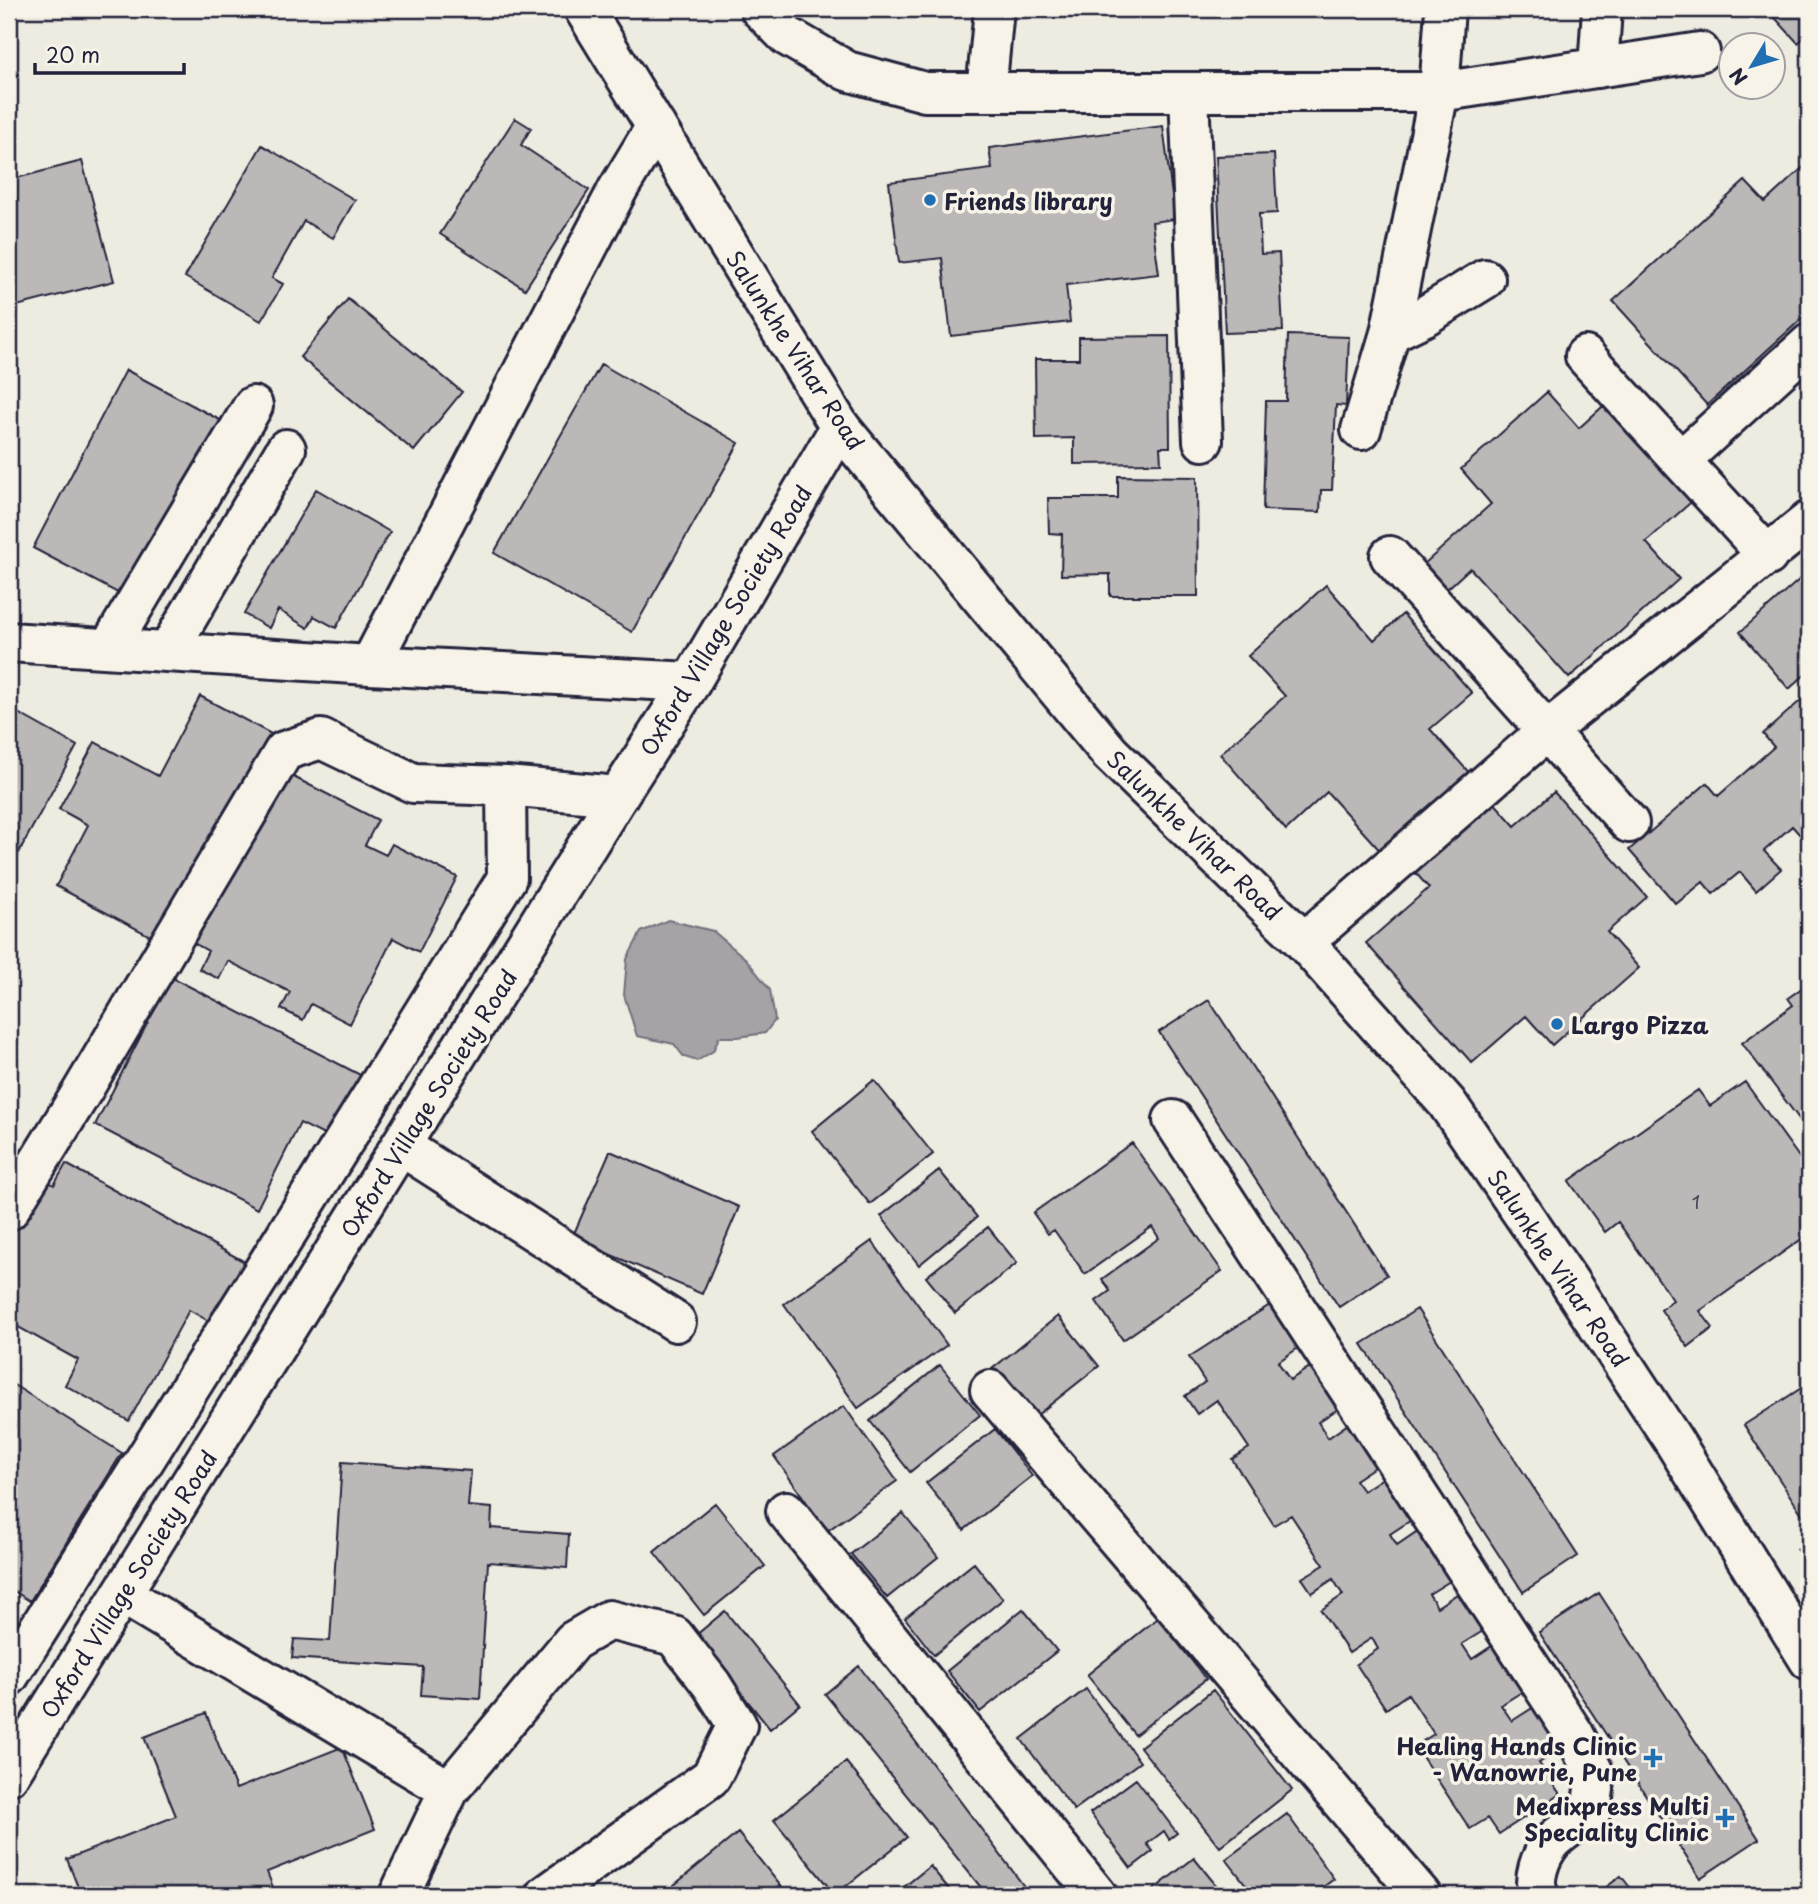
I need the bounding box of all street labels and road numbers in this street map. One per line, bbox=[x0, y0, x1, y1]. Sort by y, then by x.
street label: Salunkhe Vihar Road bbox=[718, 243, 874, 457]
street label: Oxford Village Society Road bbox=[630, 478, 820, 762]
street label: Salunkhe Vihar Road bbox=[1100, 742, 1290, 928]
street label: Oxford Village Society Road bbox=[331, 962, 525, 1244]
street label: Salunkhe Vihar Road bbox=[1480, 1162, 1638, 1374]
street label: Oxford Village Society Road bbox=[31, 1443, 225, 1725]

